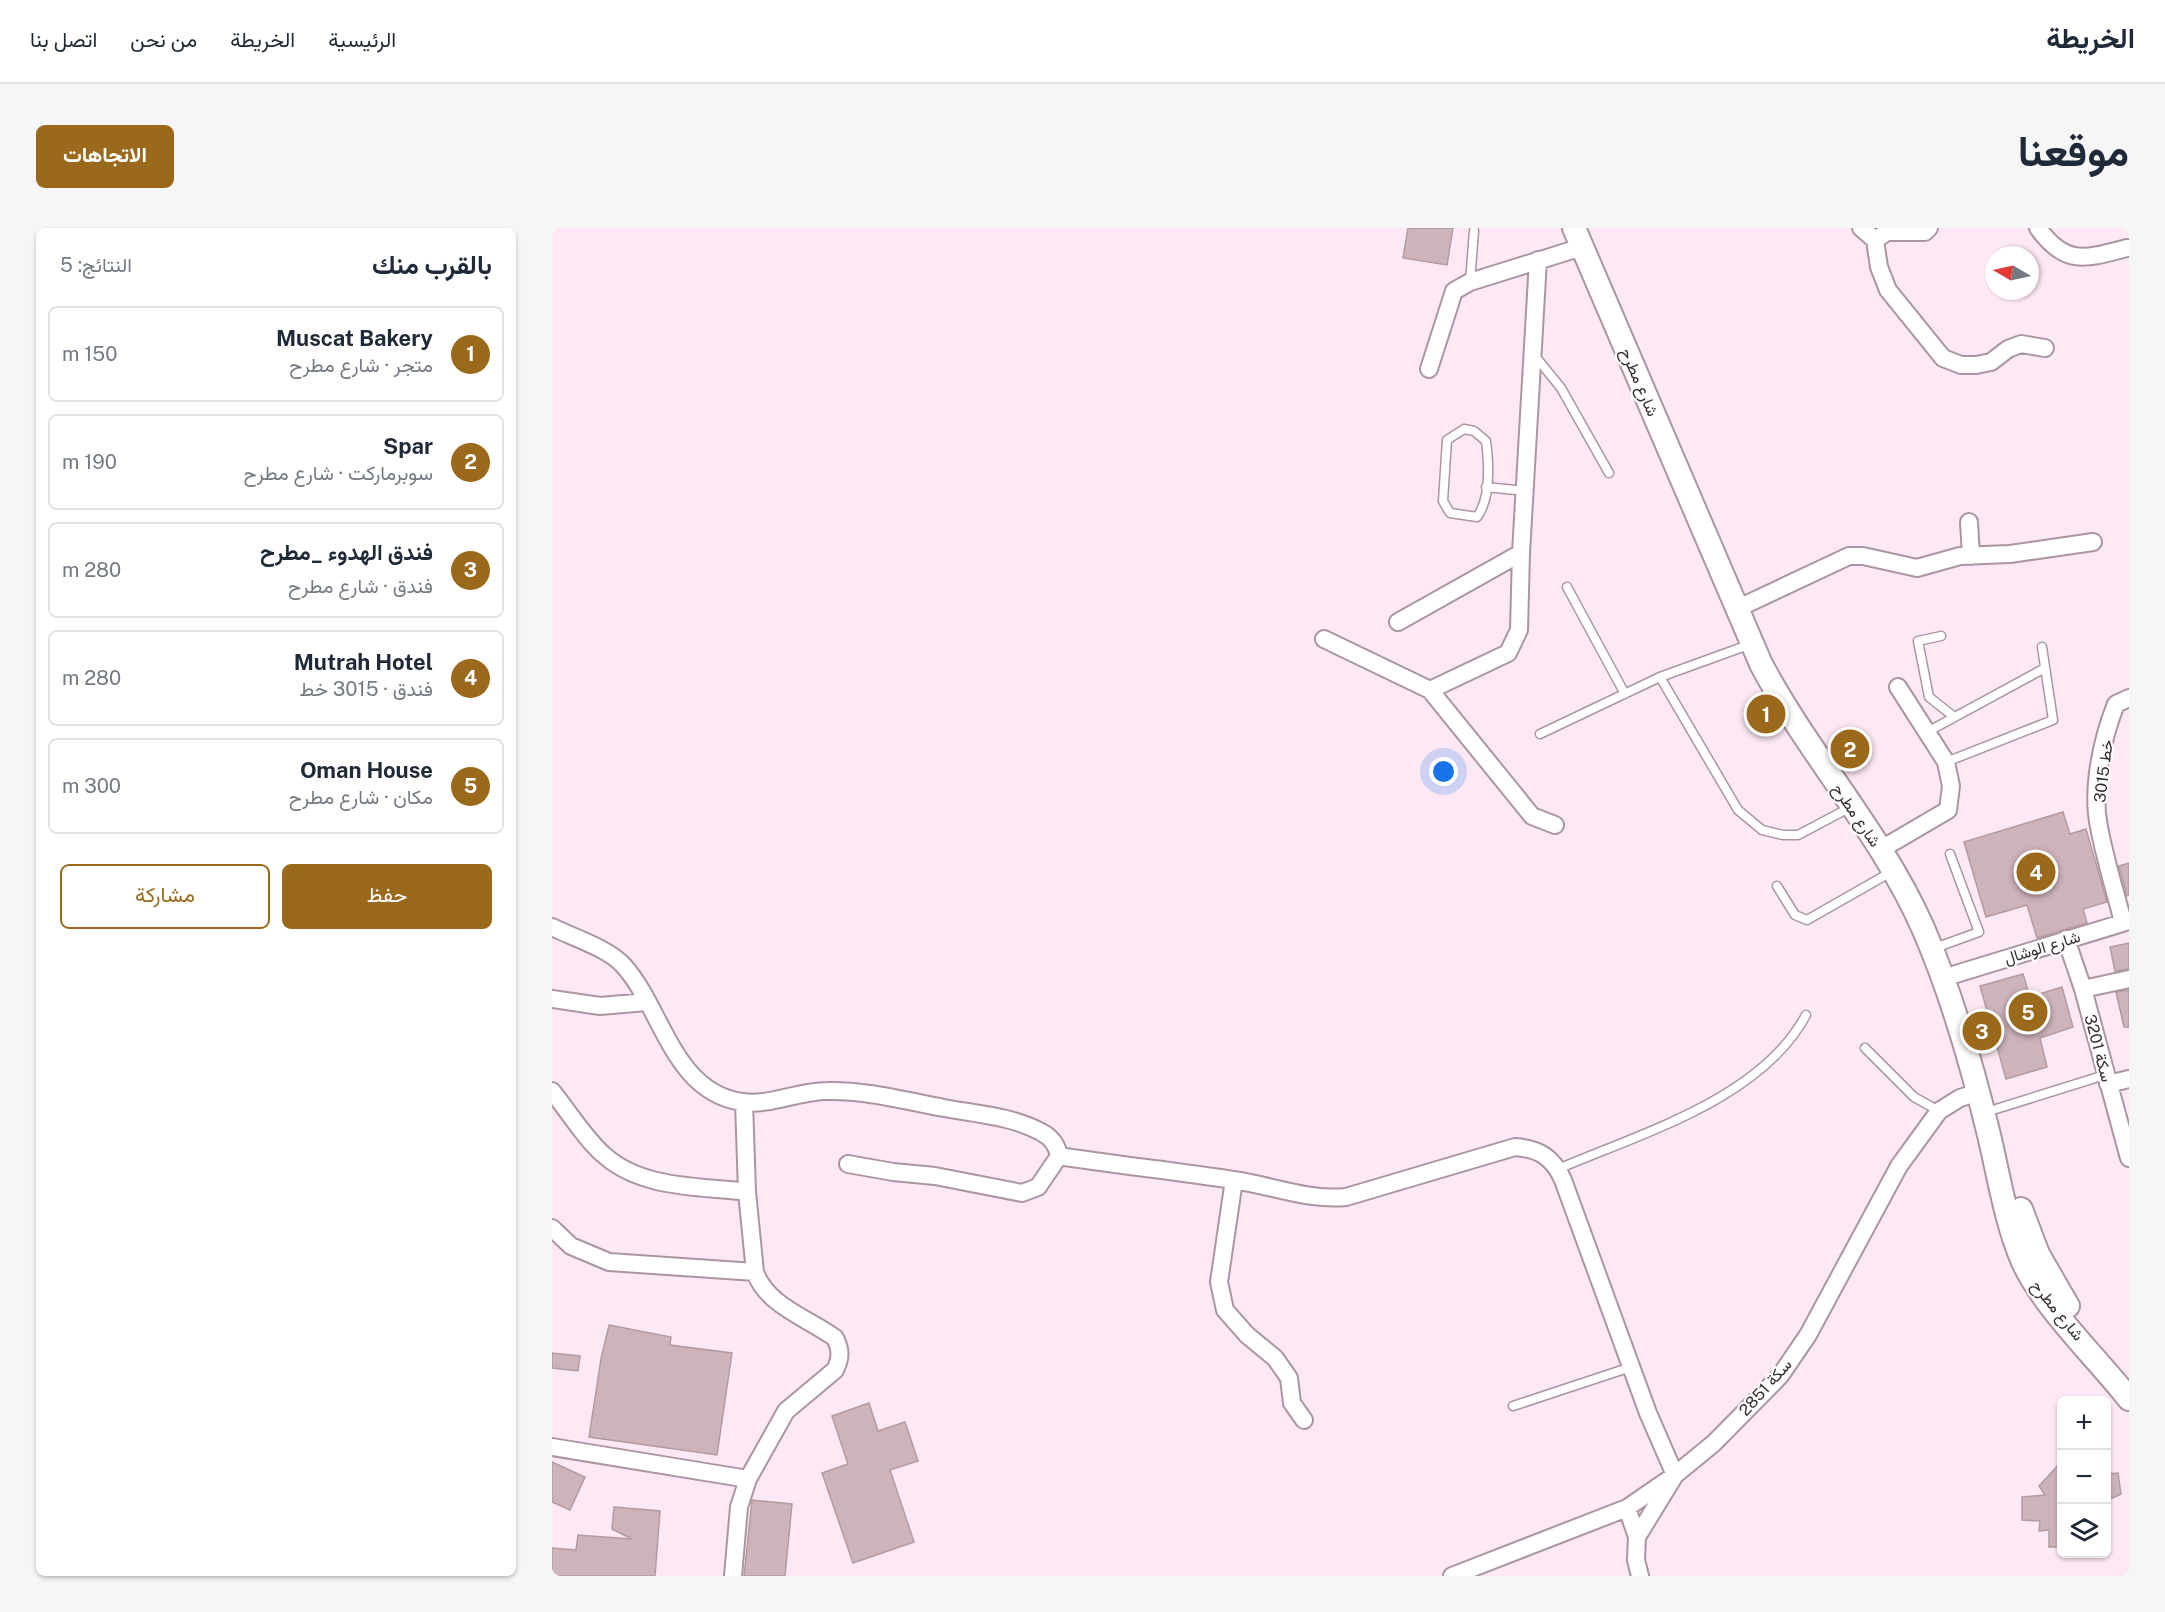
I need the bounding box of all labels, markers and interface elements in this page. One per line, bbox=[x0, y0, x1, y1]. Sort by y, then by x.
text: الخريطة bbox=[2046, 21, 2135, 54]
text: اتصل بنا bbox=[30, 27, 97, 52]
text: من نحن bbox=[130, 27, 197, 52]
text: الخريطة bbox=[230, 27, 295, 52]
text: الرئيسية bbox=[328, 27, 396, 52]
button: الاتجاهات bbox=[36, 125, 174, 188]
text: موقعنا bbox=[2018, 126, 2129, 175]
north arrow bbox=[1985, 246, 2039, 300]
text: بالقرب منك bbox=[372, 249, 492, 280]
text: النتائج: 5 bbox=[60, 253, 132, 277]
text: Muscat Bakery bbox=[276, 325, 433, 351]
text: 150 m bbox=[62, 342, 117, 366]
text: 1 bbox=[466, 342, 475, 366]
street label: شارع مطرح bbox=[1615, 345, 1662, 420]
text: متجر · شارع مطرح bbox=[289, 353, 433, 377]
text: Spar bbox=[383, 433, 433, 459]
text: 190 m bbox=[62, 450, 117, 474]
text: 2 bbox=[464, 450, 477, 474]
text: سوبرماركت · شارع مطرح bbox=[243, 461, 433, 485]
text: فندق الهدوء _مطرح bbox=[260, 539, 433, 565]
text: 280 m bbox=[62, 558, 121, 582]
text: 3 bbox=[464, 558, 477, 582]
text: فندق · شارع مطرح bbox=[288, 574, 433, 598]
text: Mutrah Hotel bbox=[294, 649, 433, 675]
text: 280 m bbox=[62, 666, 121, 690]
text: 4 bbox=[464, 666, 477, 690]
text: فندق · 3015 خط bbox=[299, 677, 433, 701]
pin: 1 bbox=[1746, 692, 1786, 736]
pin: 2 bbox=[1830, 726, 1870, 772]
street label: 3015 خط bbox=[2090, 738, 2117, 804]
text: Oman House bbox=[300, 757, 433, 783]
your location bbox=[1429, 757, 1458, 786]
text: 300 m bbox=[62, 774, 121, 798]
text: 5 bbox=[464, 774, 477, 798]
street label: شارع مطرح bbox=[1827, 780, 1885, 852]
text: مكان · شارع مطرح bbox=[289, 785, 433, 809]
pin: 4 bbox=[2016, 850, 2056, 894]
button: مشاركة bbox=[60, 864, 270, 929]
button: حفظ bbox=[282, 864, 492, 929]
street label: شارع الوشال bbox=[2002, 927, 2083, 970]
pin: 5 bbox=[2008, 990, 2048, 1034]
pin: 3 bbox=[1962, 1008, 2002, 1054]
street label: سكة 3201 bbox=[2080, 1012, 2117, 1084]
street label: شارع مطرح bbox=[2026, 1276, 2088, 1346]
street label: سكة 2851 bbox=[1735, 1355, 1796, 1420]
map controls bbox=[2057, 1396, 2111, 1558]
button: + bbox=[2057, 1396, 2111, 1450]
button: − bbox=[2057, 1450, 2111, 1504]
button: layers bbox=[2057, 1504, 2111, 1558]

